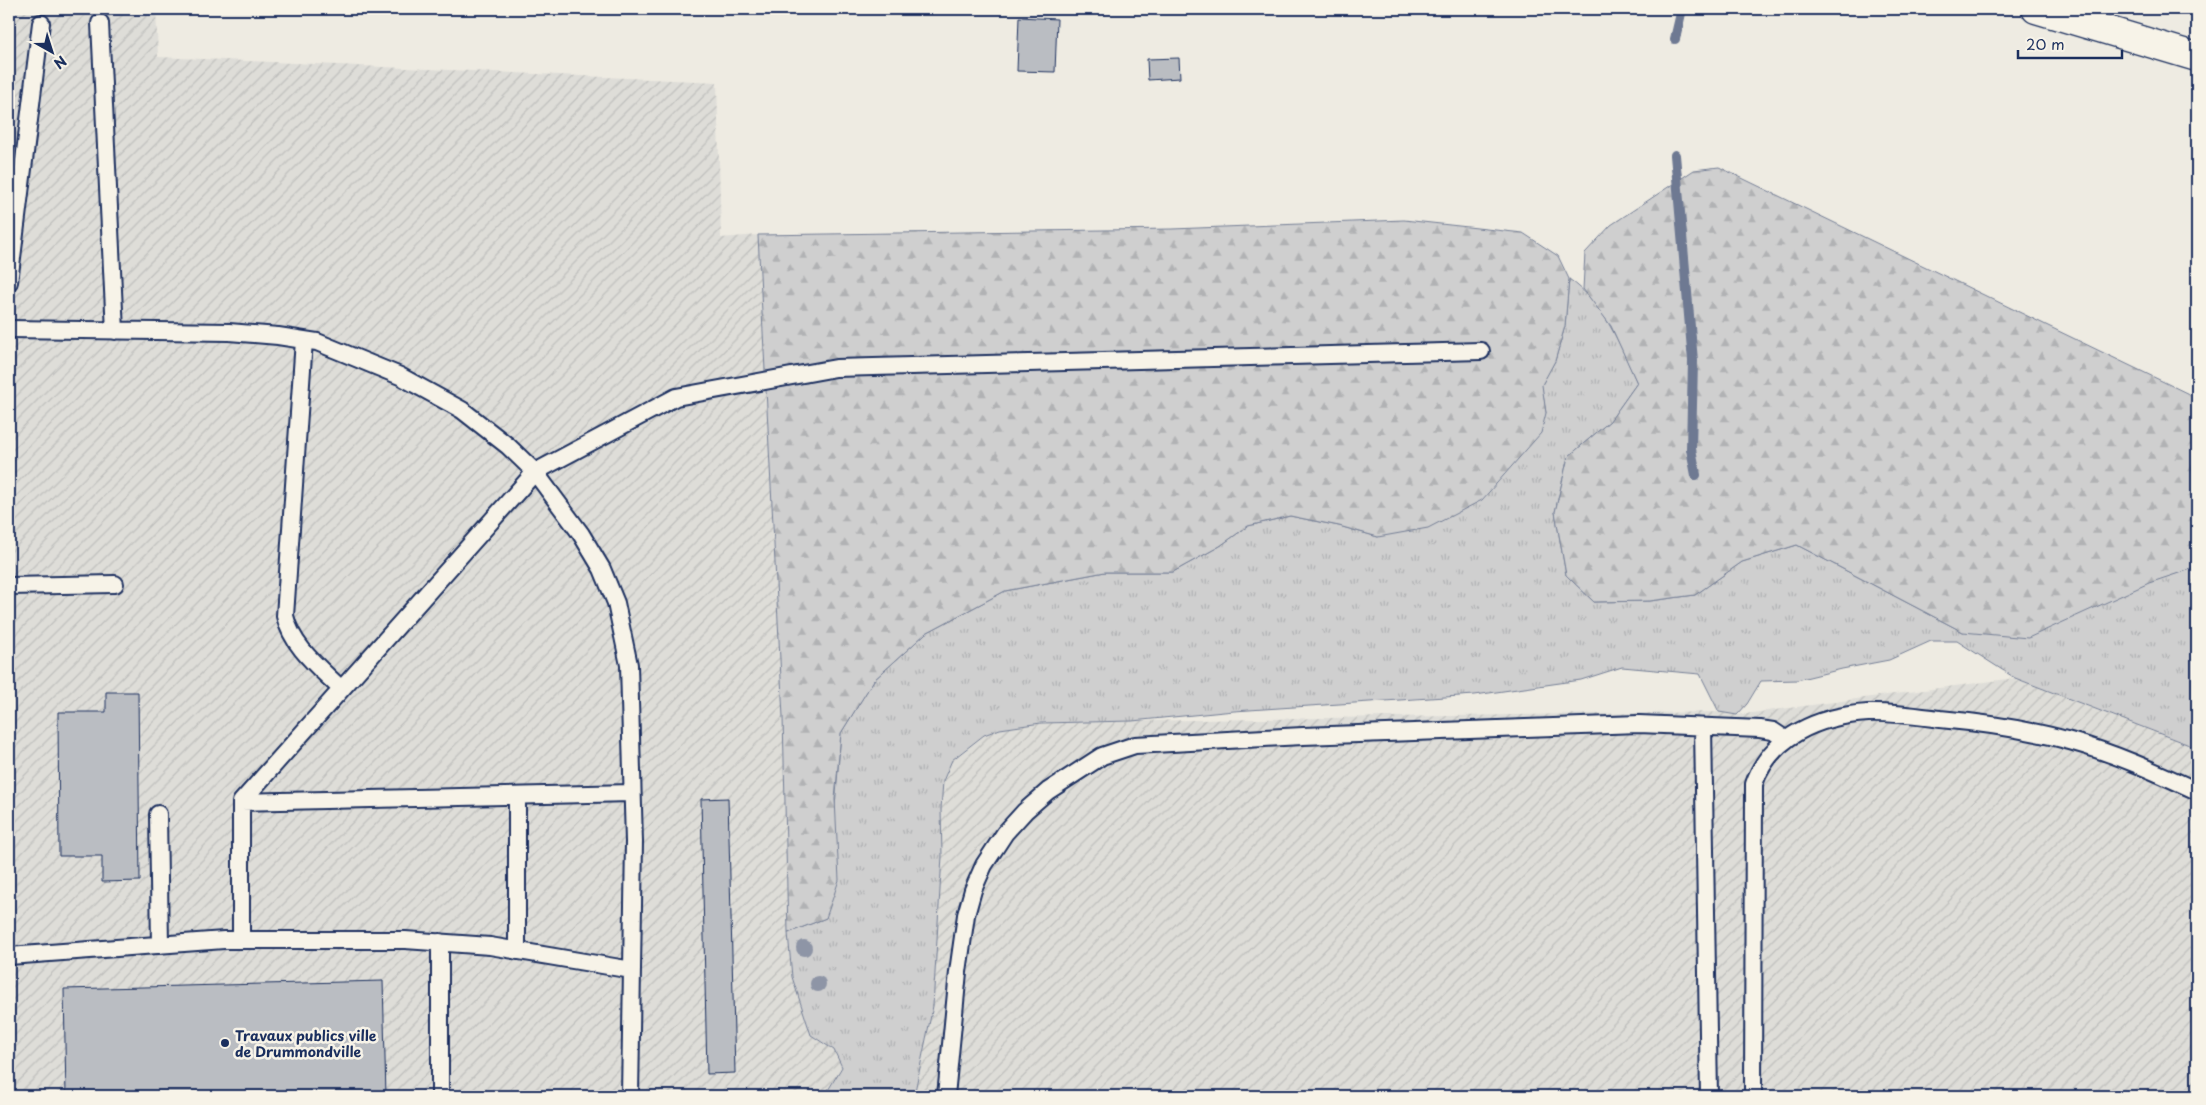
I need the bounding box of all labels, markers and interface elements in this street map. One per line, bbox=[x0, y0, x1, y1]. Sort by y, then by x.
north arrow bbox=[28, 28, 78, 78]
scale bar bbox=[2018, 28, 2122, 60]
text: 20 m bbox=[2026, 32, 2065, 55]
text: N bbox=[50, 51, 71, 74]
place label: Travaux publics ville de Drummondville bbox=[235, 1025, 377, 1062]
marker: Travaux publics ville de Drummondville bbox=[219, 1037, 231, 1049]

